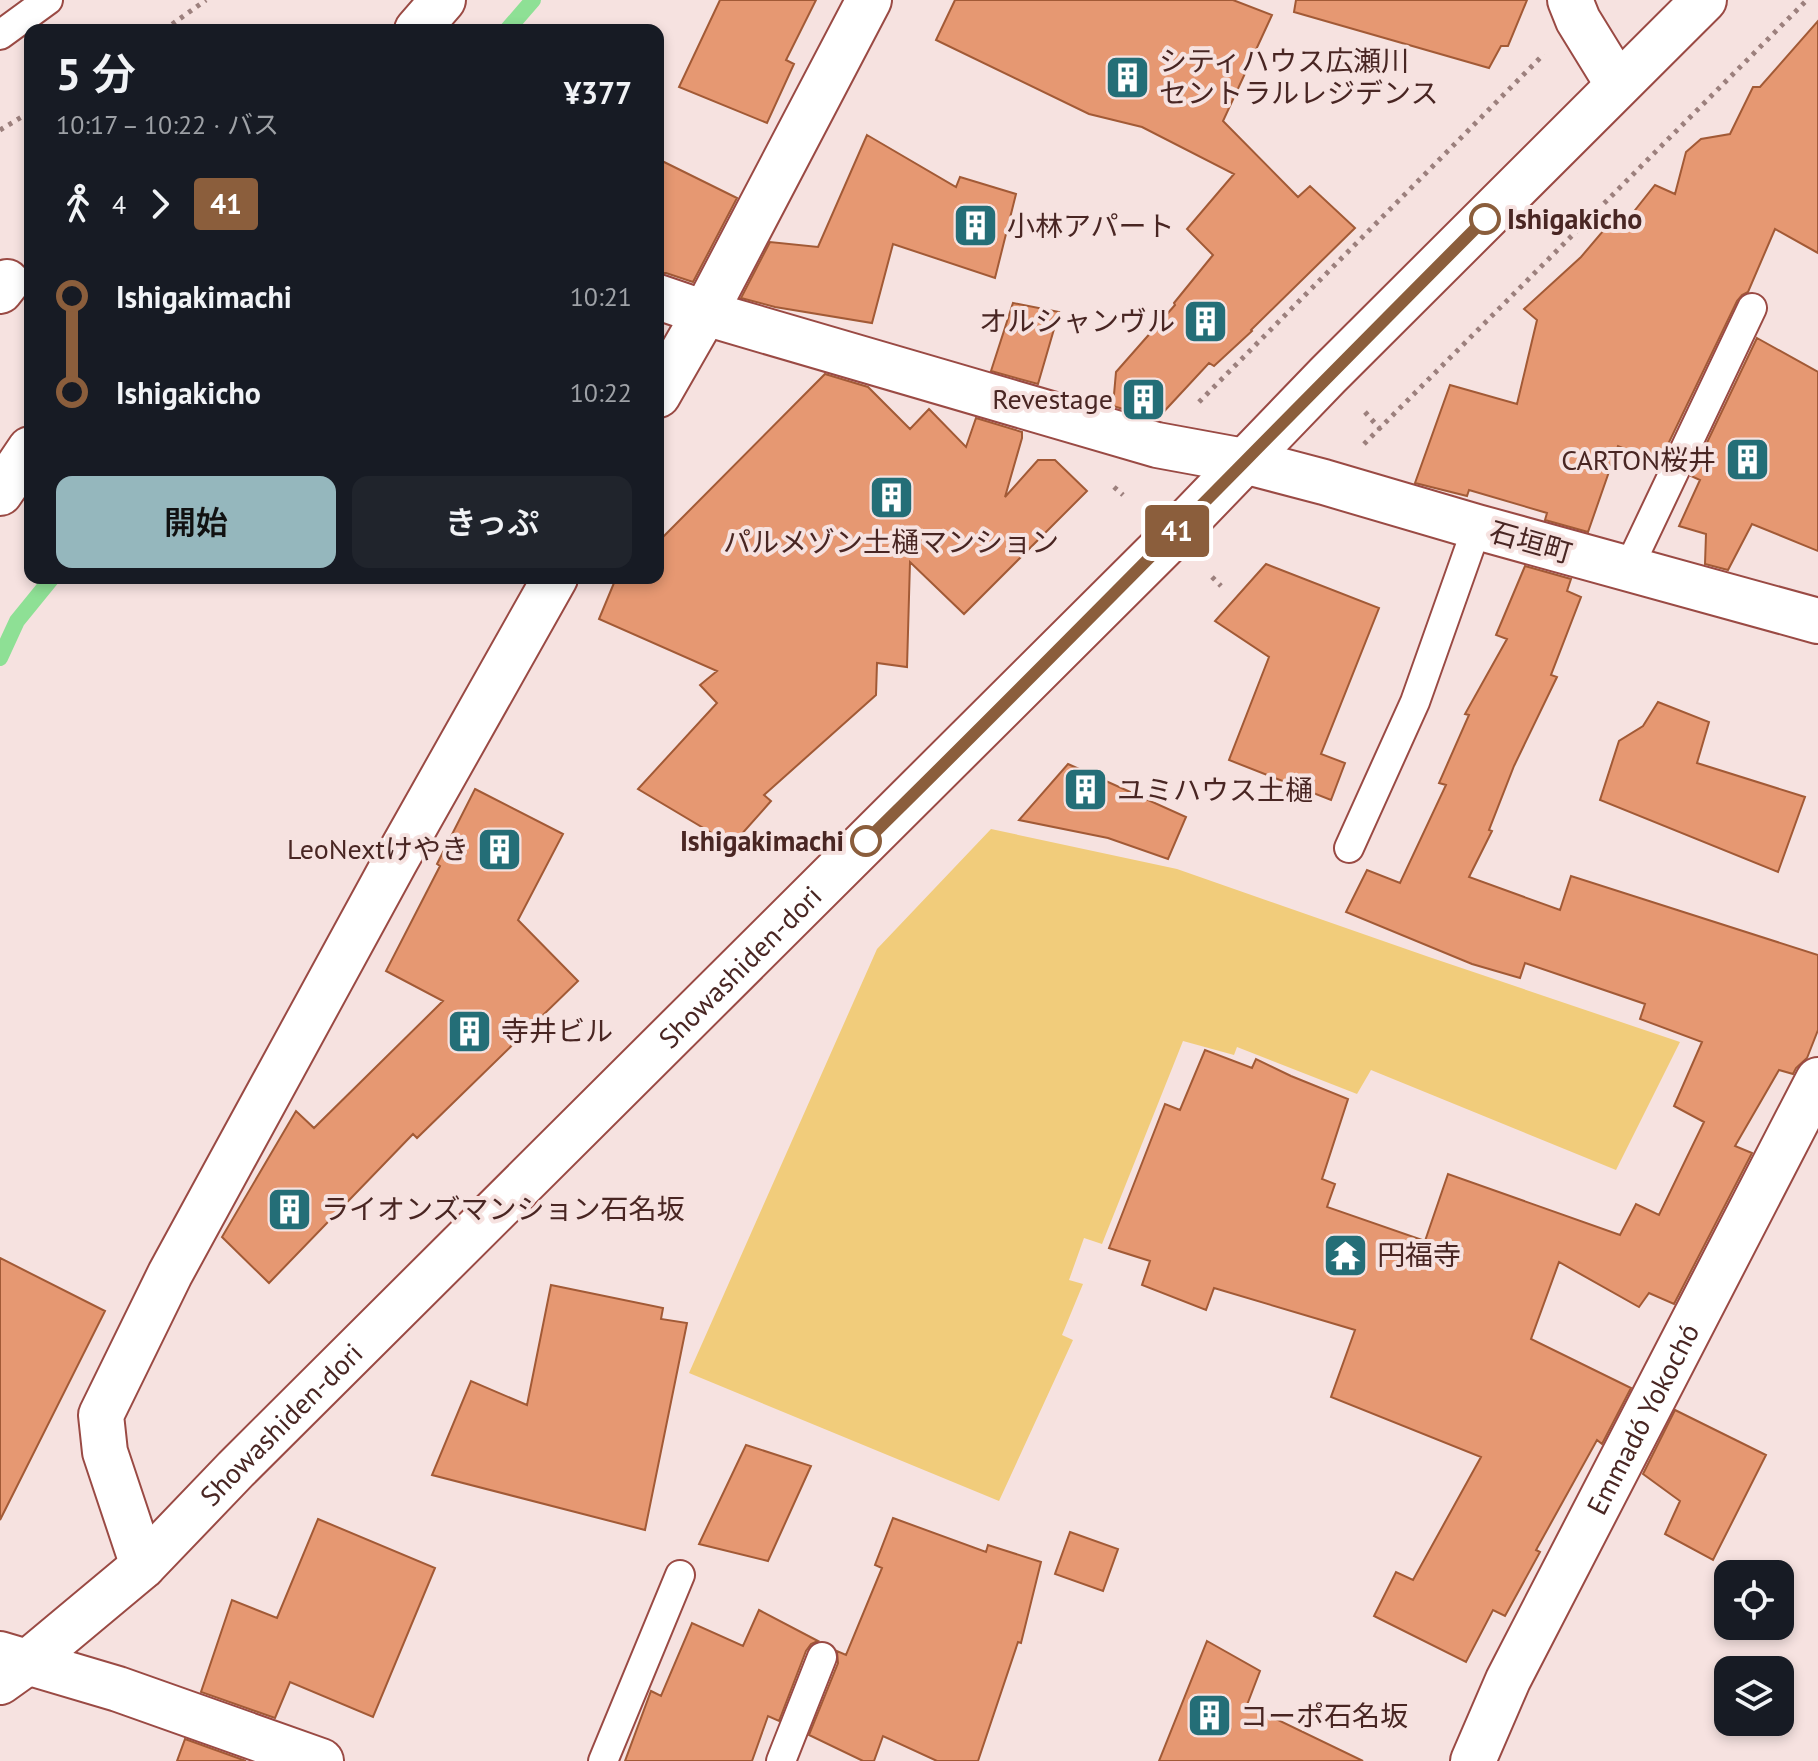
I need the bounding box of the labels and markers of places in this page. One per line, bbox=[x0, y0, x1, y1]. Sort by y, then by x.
place label: シティハウス広瀬川 セントラルレジデンス bbox=[1159, 42, 1438, 111]
building icon: シティハウス広瀬川 セントラルレジデンス bbox=[1104, 53, 1152, 101]
place label: Ishigakicho bbox=[1507, 200, 1642, 237]
building icon: 小林アパート bbox=[952, 202, 1000, 250]
marker: Ishigakicho bbox=[1470, 204, 1500, 234]
place label: 小林アパート bbox=[1007, 207, 1174, 244]
building icon: オルシャンヴル bbox=[1182, 297, 1230, 345]
place label: オルシャンヴル bbox=[979, 302, 1175, 339]
building icon: Revestage bbox=[1120, 375, 1168, 423]
place label: Revestage bbox=[992, 380, 1113, 417]
building icon: CARTON桜井 bbox=[1723, 436, 1771, 484]
place label: CARTON桜井 bbox=[1561, 441, 1716, 478]
building icon: パルメゾン土樋マンション bbox=[867, 474, 915, 522]
place label: パルメゾン土樋マンション bbox=[723, 523, 1059, 560]
building icon: ユミハウス土樋 bbox=[1062, 766, 1110, 814]
place label: ユミハウス土樋 bbox=[1117, 771, 1313, 808]
place label: Ishigakimachi bbox=[680, 822, 844, 859]
building icon: LeoNextけやき bbox=[476, 825, 524, 873]
marker: Ishigakimachi bbox=[851, 826, 881, 856]
place label: LeoNextけやき bbox=[287, 830, 469, 867]
building icon: 寺井ビル bbox=[446, 1007, 494, 1055]
place label: 寺井ビル bbox=[501, 1012, 613, 1049]
building icon: ライオンズマンション石名坂 bbox=[266, 1185, 314, 1233]
place label: ライオンズマンション石名坂 bbox=[321, 1190, 684, 1227]
temple icon: 円福寺 bbox=[1322, 1231, 1370, 1279]
place label: 円福寺 bbox=[1377, 1236, 1461, 1273]
building icon: コーポ石名坂 bbox=[1185, 1692, 1233, 1740]
place label: コーポ石名坂 bbox=[1240, 1697, 1408, 1734]

